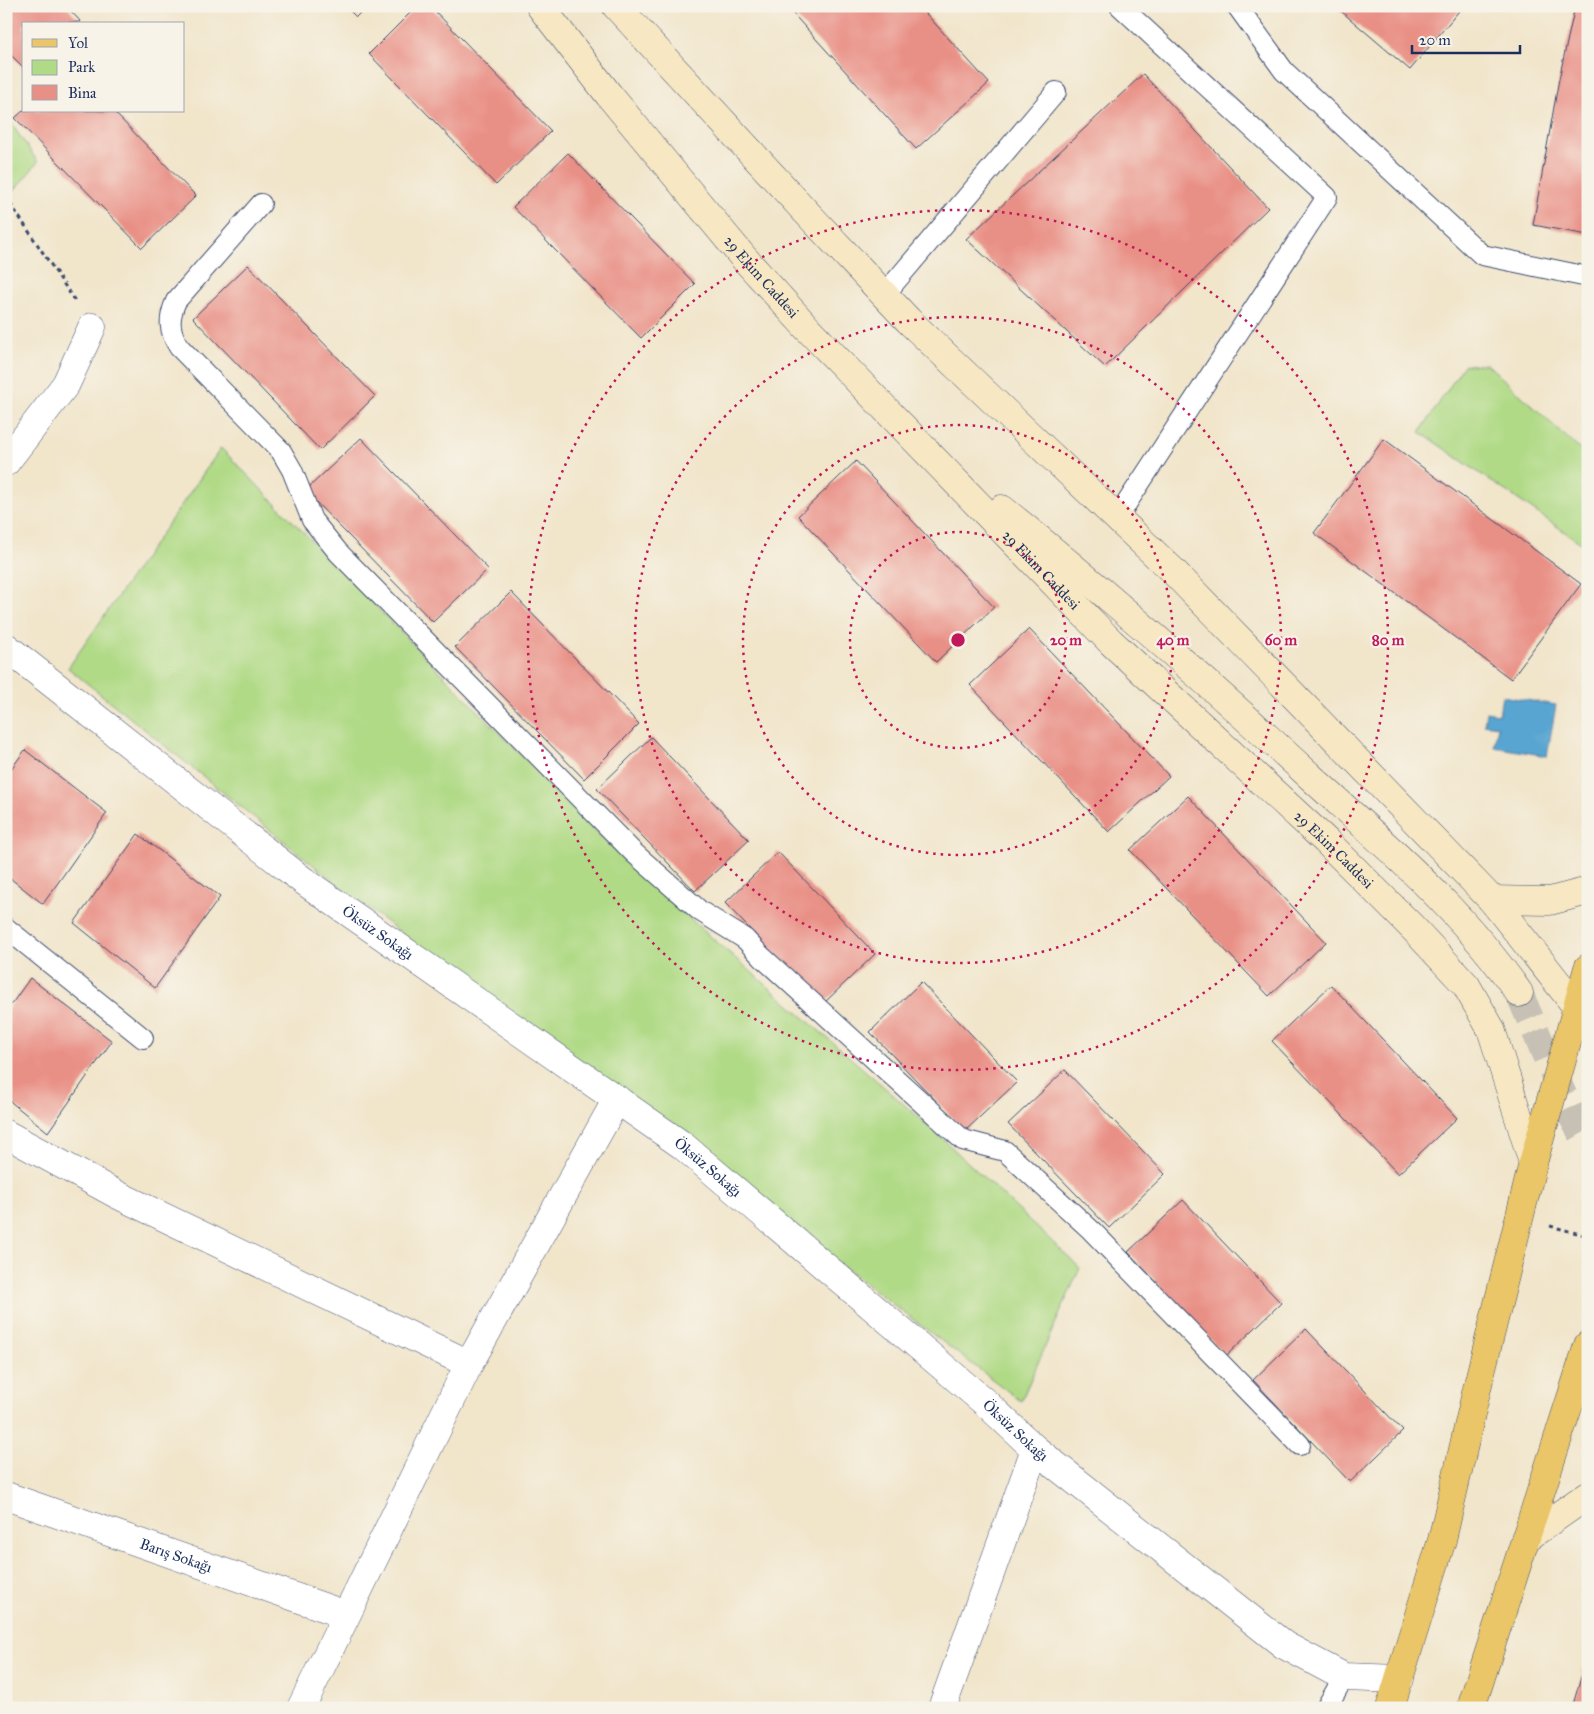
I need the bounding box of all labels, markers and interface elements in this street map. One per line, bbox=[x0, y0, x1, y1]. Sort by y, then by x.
legend bbox=[22, 22, 185, 112]
scale bar bbox=[1412, 22, 1519, 54]
text: 20 m bbox=[1419, 31, 1451, 49]
text: Yol bbox=[68, 34, 89, 52]
text: Park bbox=[68, 58, 95, 76]
text: Bina bbox=[68, 84, 97, 102]
street label: 29 Ekim Caddesi bbox=[720, 232, 803, 322]
street label: 29 Ekim Caddesi bbox=[999, 526, 1084, 613]
centre of rings bbox=[949, 631, 967, 649]
text: 20 m bbox=[1050, 631, 1082, 649]
text: 40 m bbox=[1157, 631, 1190, 650]
text: 60 m bbox=[1265, 631, 1298, 649]
text: 80 m bbox=[1372, 631, 1405, 649]
street label: 29 Ekim Caddesi bbox=[1290, 807, 1377, 892]
street label: Öksüz Sokağı bbox=[339, 901, 417, 964]
street label: Öksüz Sokağı bbox=[671, 1133, 745, 1201]
street label: Öksüz Sokağı bbox=[979, 1395, 1052, 1465]
street label: Barış Sokağı bbox=[137, 1535, 214, 1576]

